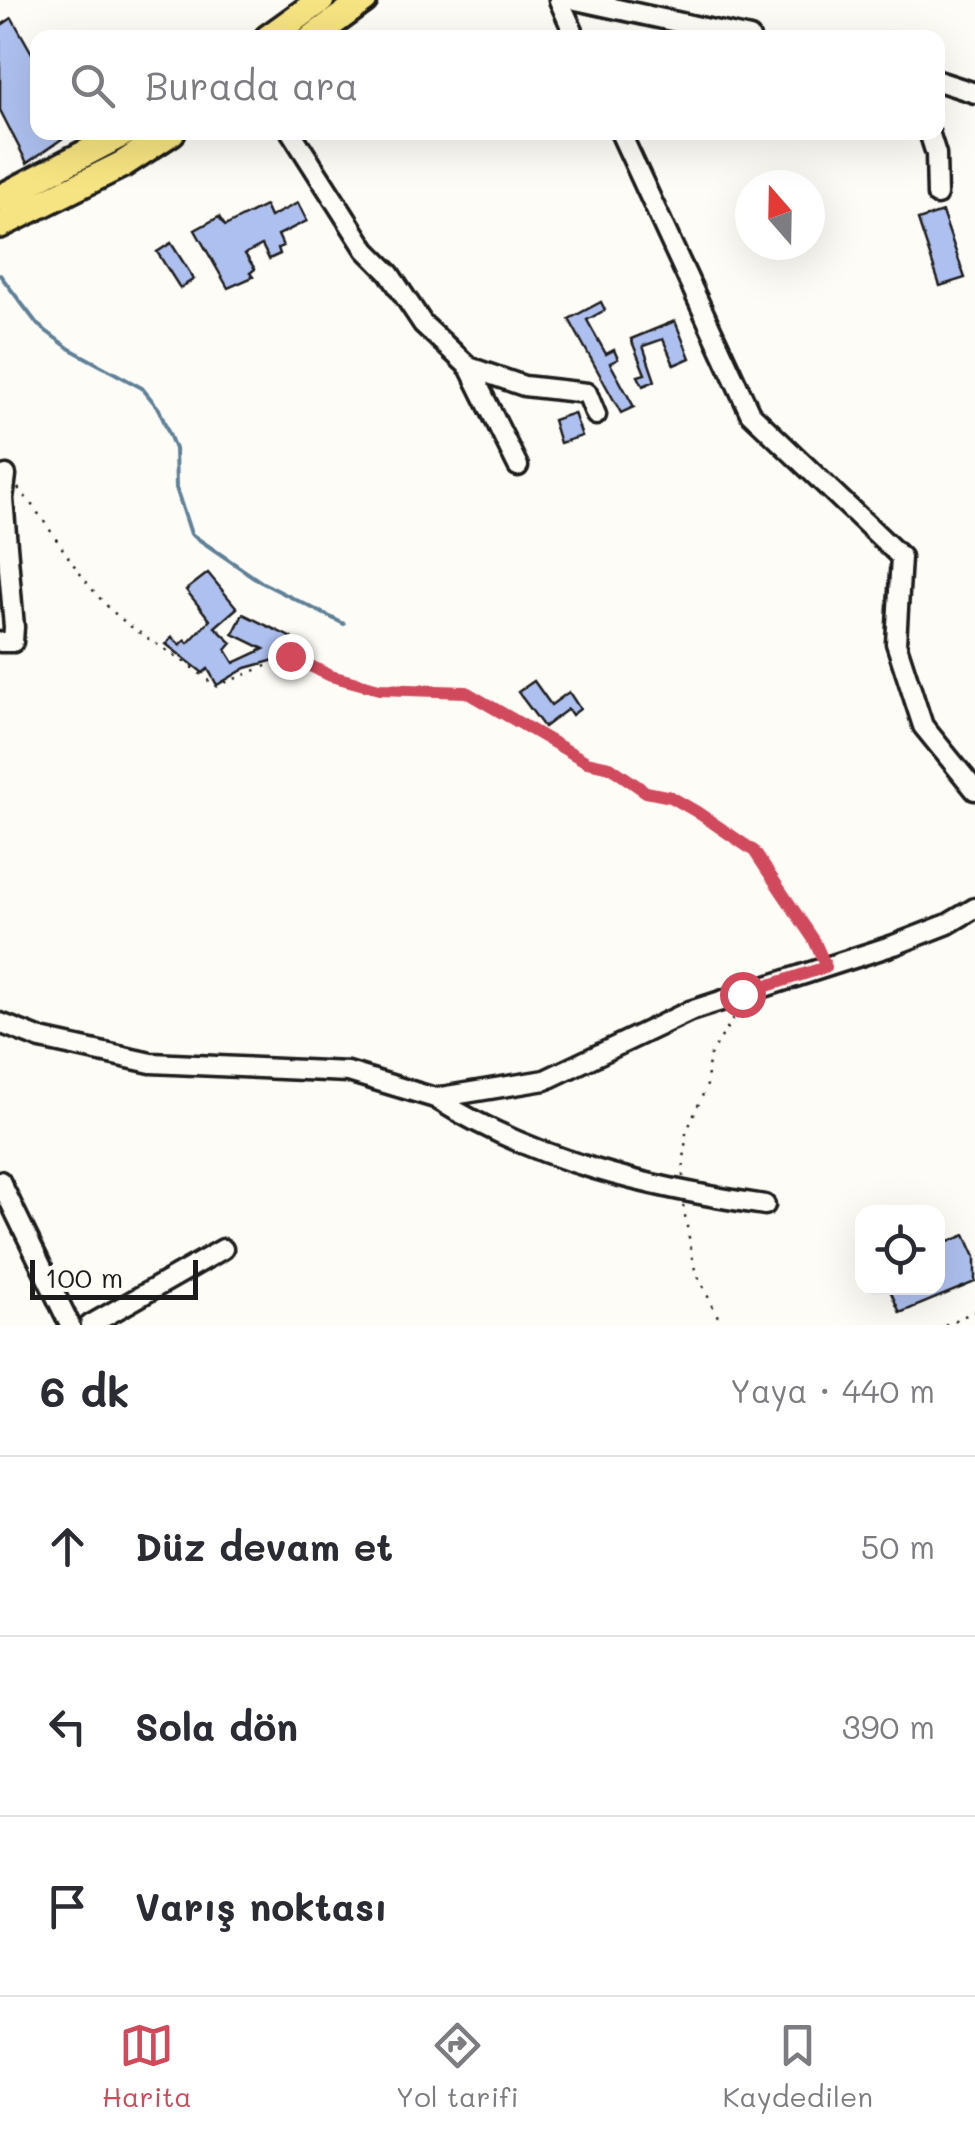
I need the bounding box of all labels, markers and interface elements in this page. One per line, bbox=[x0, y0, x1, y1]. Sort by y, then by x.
search box bbox=[30, 30, 945, 140]
icon: search bbox=[65, 58, 120, 113]
text: Burada ara bbox=[145, 60, 359, 110]
north arrow bbox=[735, 170, 825, 260]
route end bbox=[268, 634, 314, 680]
route start bbox=[720, 972, 766, 1018]
map controls bbox=[855, 1205, 945, 1295]
button: locate bbox=[855, 1205, 945, 1295]
scale bar bbox=[30, 1255, 198, 1300]
text: 100 m bbox=[45, 1259, 123, 1295]
text: 6 dk bbox=[40, 1363, 130, 1418]
text: Yaya · 440 m bbox=[730, 1369, 935, 1411]
icon: ahead bbox=[40, 1519, 95, 1574]
text: Düz devam et bbox=[135, 1521, 393, 1571]
text: 50 m bbox=[861, 1525, 935, 1567]
icon: left bbox=[40, 1699, 95, 1754]
text: Sola dön bbox=[135, 1701, 298, 1751]
text: 390 m bbox=[842, 1705, 935, 1747]
icon: arrive bbox=[40, 1879, 95, 1934]
text: Varış noktası bbox=[135, 1881, 387, 1931]
tab: Harita bbox=[102, 2018, 192, 2114]
tab: Yol tarifi bbox=[396, 2018, 519, 2114]
tab: Kaydedilen bbox=[723, 2018, 873, 2114]

